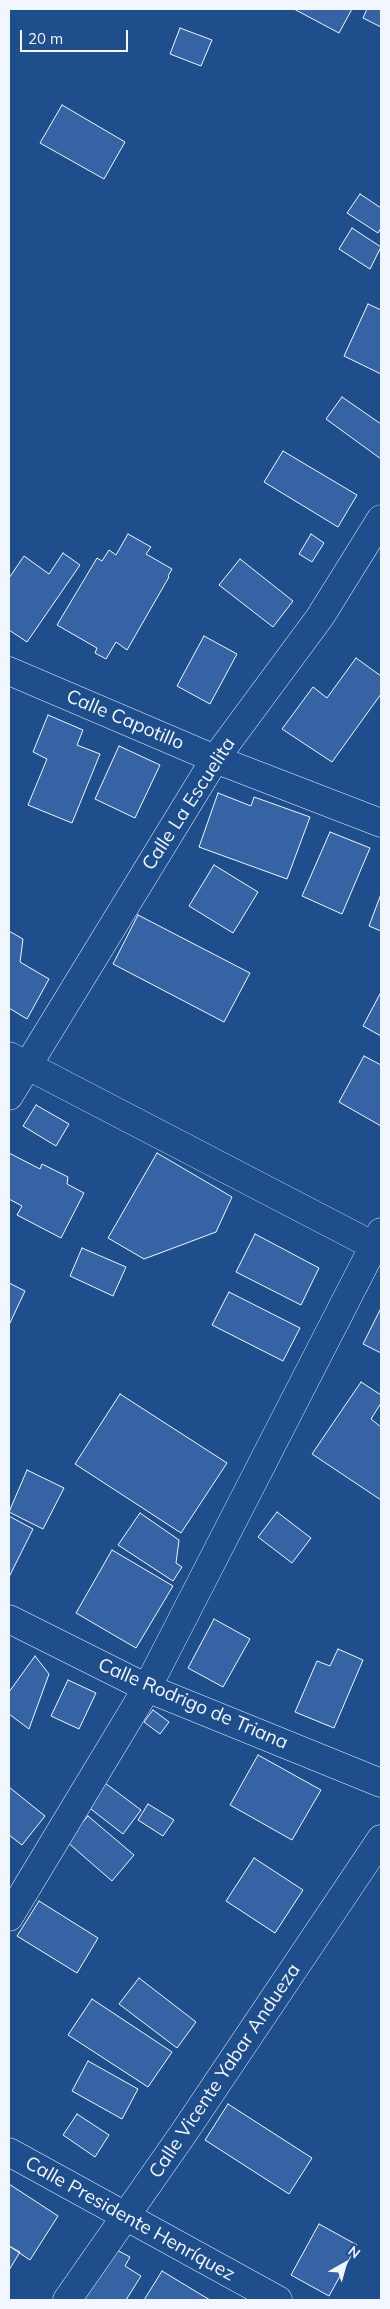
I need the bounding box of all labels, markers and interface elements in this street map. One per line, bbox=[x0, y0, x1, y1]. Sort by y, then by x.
scale bar bbox=[22, 20, 130, 52]
text: 20 m bbox=[28, 29, 63, 48]
street label: Calle Capotillo bbox=[63, 685, 187, 755]
street label: Calle La Escuelita bbox=[138, 733, 240, 875]
street label: Calle Rodrigo de Triana bbox=[94, 1654, 292, 1754]
street label: Calle Vicente Yabar Andueza bbox=[145, 1959, 305, 2183]
street label: Calle Presidente Henríquez bbox=[21, 2152, 239, 2286]
north arrow bbox=[320, 2239, 370, 2289]
text: N bbox=[345, 2242, 364, 2263]

